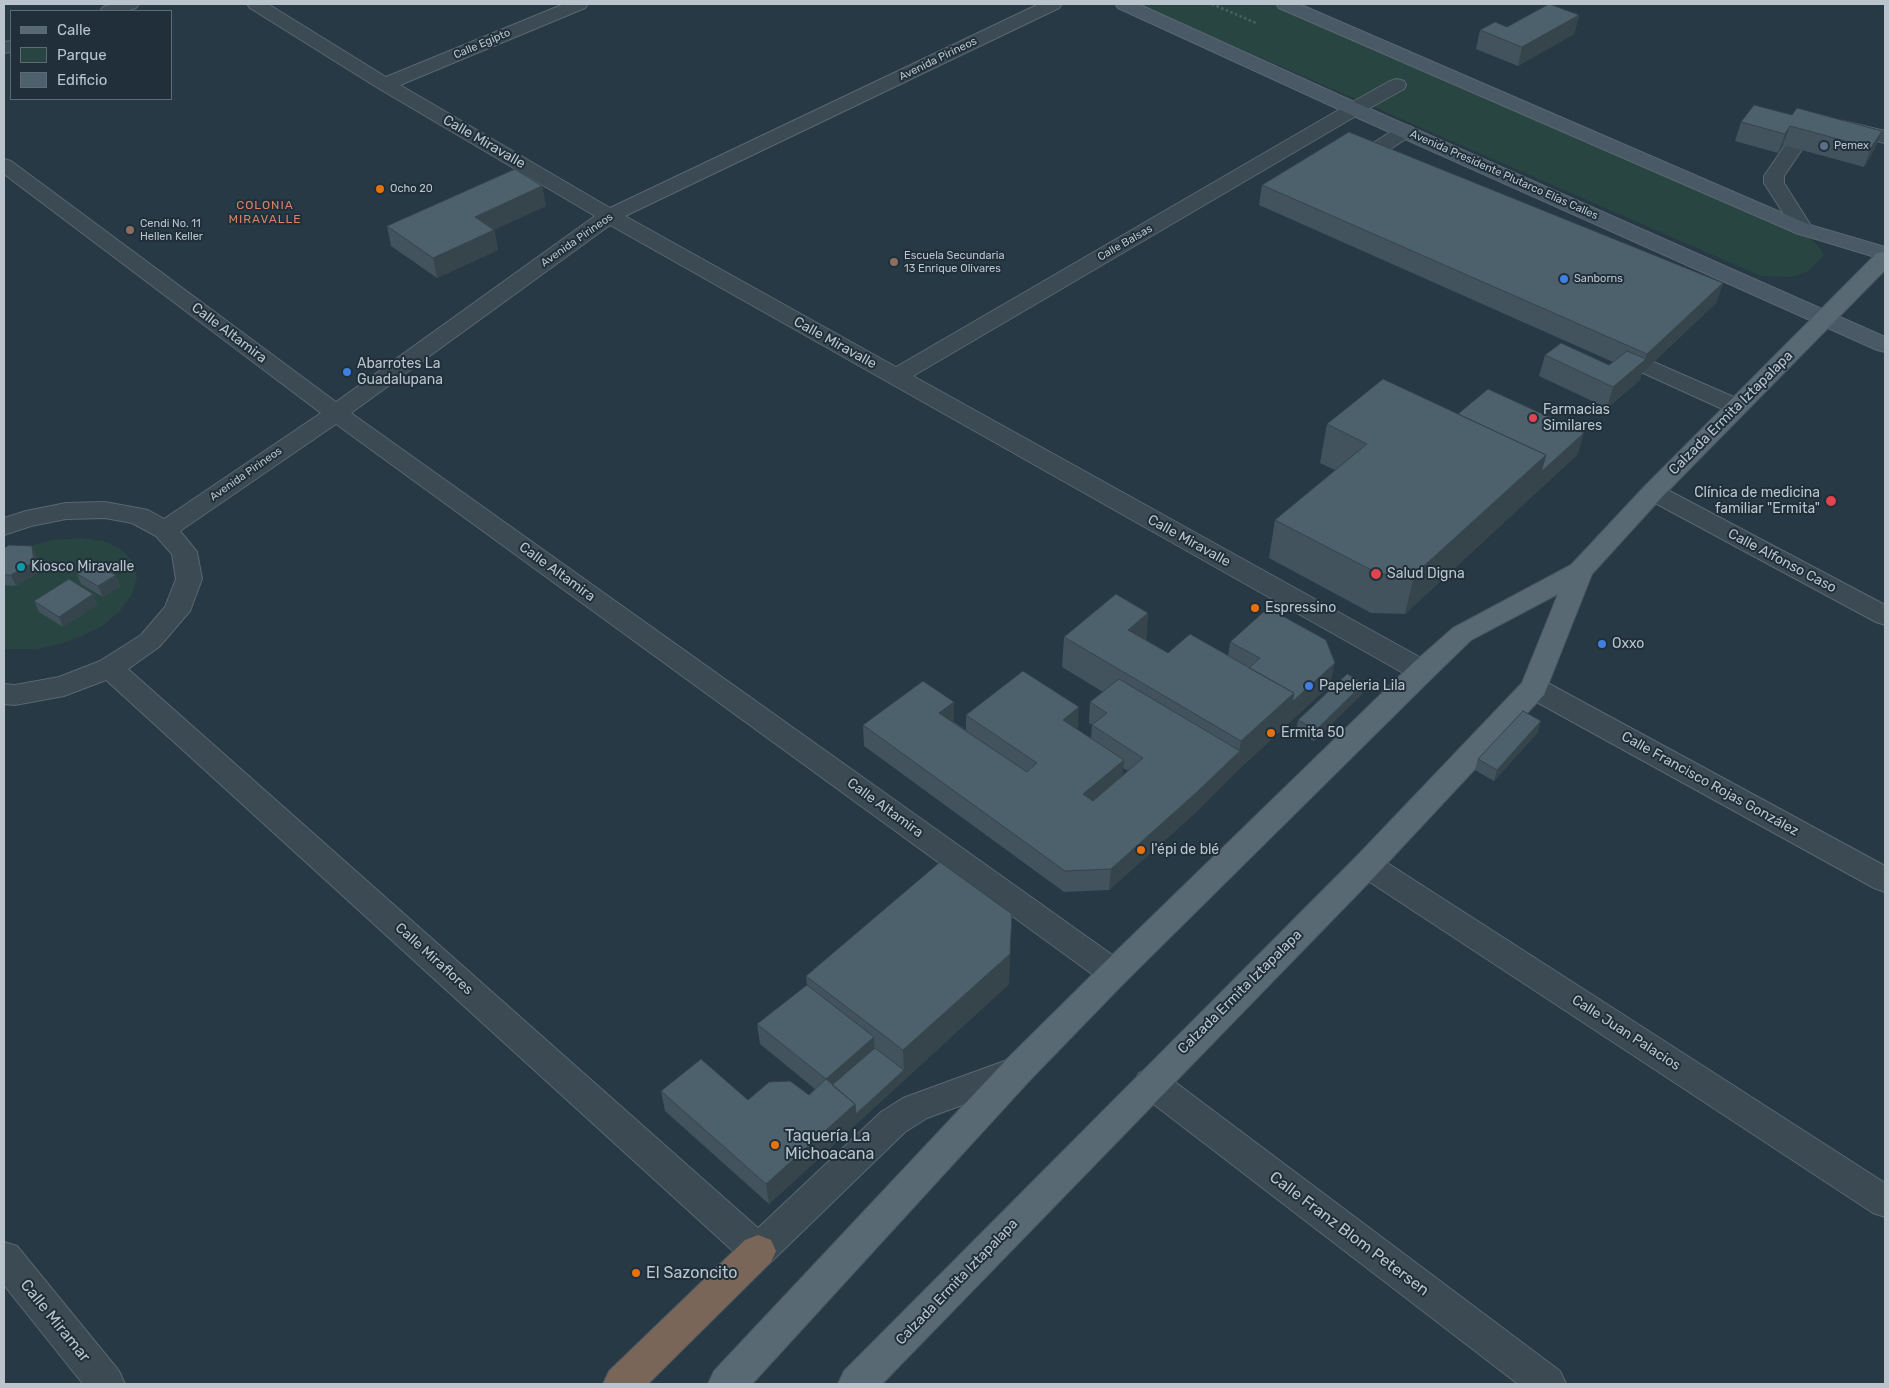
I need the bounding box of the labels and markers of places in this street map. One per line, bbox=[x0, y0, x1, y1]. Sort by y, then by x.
place label: Pemex bbox=[1834, 139, 1869, 153]
marker: Pemex bbox=[1818, 140, 1830, 152]
place label: Ocho 20 bbox=[390, 182, 433, 196]
marker: Ocho 20 bbox=[374, 183, 386, 195]
place label: Cendi No. 11 Hellen Keller bbox=[140, 217, 203, 243]
marker: Cendi No. 11 Hellen Keller bbox=[124, 224, 136, 236]
place label: Escuela Secundaria 13 Enrique Olivares bbox=[904, 249, 1004, 275]
marker: Escuela Secundaria 13 Enrique Olivares bbox=[888, 256, 900, 268]
place label: Sanborns bbox=[1574, 272, 1623, 286]
marker: Sanborns bbox=[1558, 273, 1570, 285]
place label: Abarrotes La Guadalupana bbox=[357, 356, 443, 388]
marker: Abarrotes La Guadalupana bbox=[341, 366, 353, 378]
place label: Farmacias Similares bbox=[1543, 402, 1610, 434]
marker: Farmacias Similares bbox=[1527, 412, 1539, 424]
place label: Clínica de medicina familiar "Ermita" bbox=[1694, 485, 1820, 518]
marker: Clínica de medicina familiar "Ermita" bbox=[1824, 494, 1838, 508]
place label: Kiosco Miravalle bbox=[31, 559, 134, 575]
marker: Kiosco Miravalle bbox=[15, 561, 27, 573]
place label: Salud Digna bbox=[1387, 566, 1465, 582]
marker: Salud Digna bbox=[1369, 567, 1383, 581]
place label: Espressino bbox=[1265, 600, 1336, 616]
marker: Espressino bbox=[1249, 602, 1261, 614]
place label: Oxxo bbox=[1612, 636, 1644, 652]
marker: Oxxo bbox=[1596, 638, 1608, 650]
place label: Papeleria Lila bbox=[1319, 678, 1405, 694]
marker: Papeleria Lila bbox=[1303, 680, 1315, 692]
place label: Ermita 50 bbox=[1281, 725, 1344, 741]
marker: Ermita 50 bbox=[1265, 727, 1277, 739]
place label: l'épi de blé bbox=[1151, 842, 1219, 858]
marker: l'épi de blé bbox=[1135, 844, 1147, 856]
place label: Taquería La Michoacana bbox=[785, 1126, 874, 1164]
marker: Taquería La Michoacana bbox=[769, 1139, 781, 1151]
place label: El Sazoncito bbox=[646, 1263, 737, 1283]
marker: El Sazoncito bbox=[630, 1267, 642, 1279]

